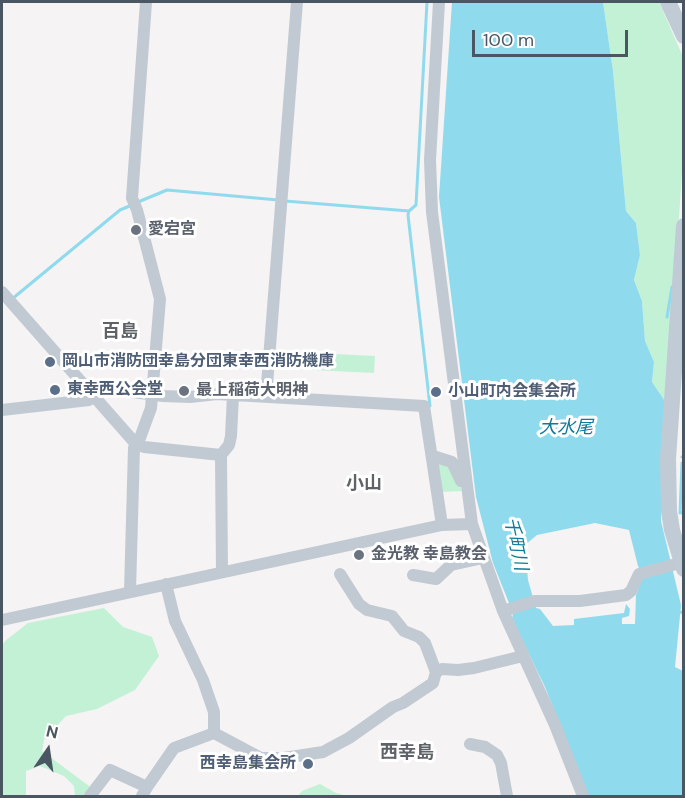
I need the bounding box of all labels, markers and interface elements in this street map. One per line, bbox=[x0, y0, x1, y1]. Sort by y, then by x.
scale bar bbox=[475, 18, 631, 56]
text: 100 m bbox=[483, 28, 534, 52]
place label: 愛宕宮 bbox=[148, 220, 196, 240]
marker: 愛宕宮 bbox=[129, 223, 143, 237]
district label: 百島 bbox=[102, 321, 138, 343]
place label: 岡山市消防団幸島分団東幸西消防機庫 bbox=[62, 352, 334, 372]
marker: 岡山市消防団幸島分団東幸西消防機庫 bbox=[43, 355, 57, 369]
place label: 東幸西公会堂 bbox=[67, 380, 163, 400]
place label: 最上稲荷大明神 bbox=[196, 381, 308, 401]
place label: 小山町内会集会所 bbox=[448, 382, 576, 402]
marker: 東幸西公会堂 bbox=[48, 383, 62, 397]
marker: 最上稲荷大明神 bbox=[177, 384, 191, 398]
marker: 小山町内会集会所 bbox=[429, 385, 443, 399]
water label: 大水尾 bbox=[539, 417, 593, 439]
district label: 小山 bbox=[346, 473, 382, 495]
water label: 千町川 bbox=[499, 515, 531, 573]
place label: 金光教 幸島教会 bbox=[371, 545, 487, 565]
marker: 金光教 幸島教会 bbox=[352, 548, 366, 562]
north arrow bbox=[18, 720, 78, 780]
text: N bbox=[44, 720, 60, 744]
district label: 西幸島 bbox=[380, 742, 434, 764]
place label: 西幸島集会所 bbox=[200, 754, 296, 774]
marker: 西幸島集会所 bbox=[301, 757, 315, 771]

